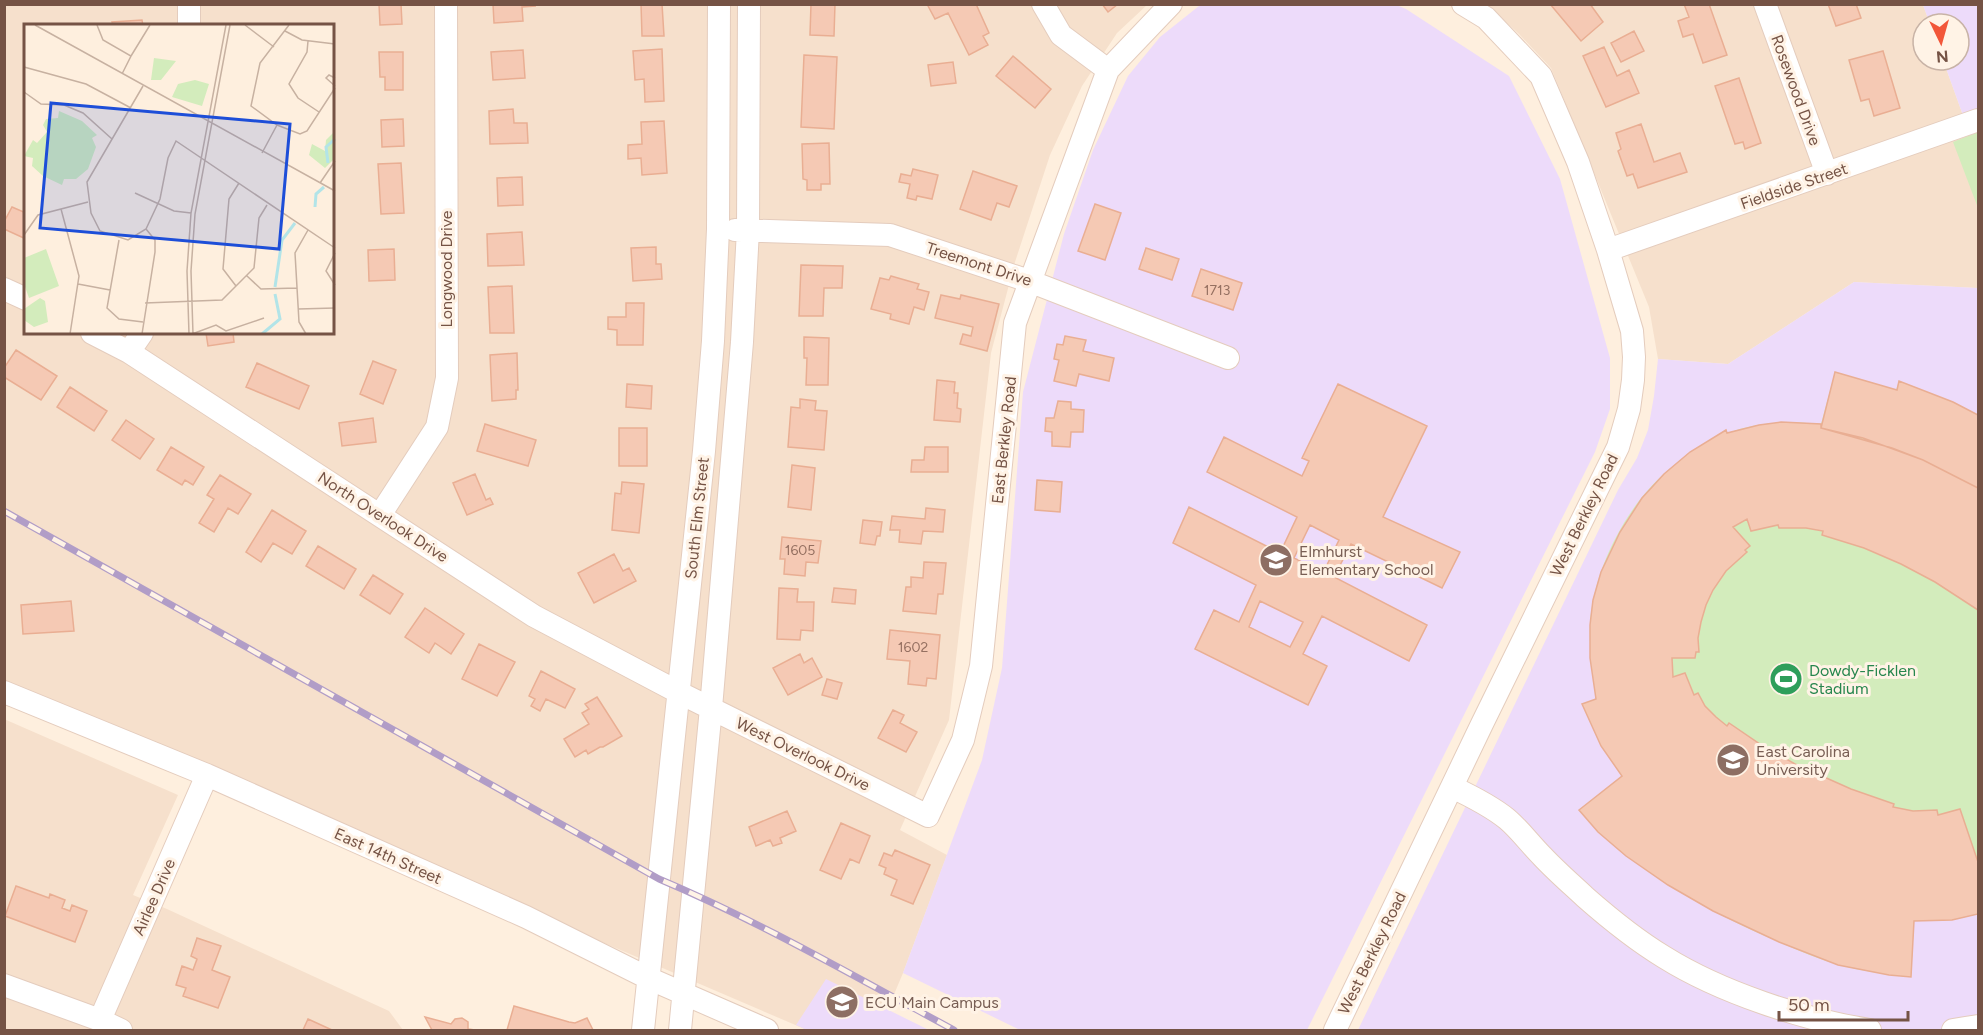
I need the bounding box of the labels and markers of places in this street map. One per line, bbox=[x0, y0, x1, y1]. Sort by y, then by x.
school or university icon: Elmhurst Elementary School bbox=[1258, 542, 1294, 578]
place label: Elmhurst Elementary School bbox=[1299, 542, 1433, 579]
sports icon: Dowdy-Ficklen Stadium bbox=[1768, 661, 1804, 697]
place label: Dowdy-Ficklen Stadium bbox=[1809, 661, 1916, 698]
school or university icon: East Carolina University bbox=[1715, 742, 1751, 778]
place label: East Carolina University bbox=[1756, 742, 1850, 779]
school or university icon: ECU Main Campus bbox=[824, 984, 860, 1020]
place label: ECU Main Campus bbox=[865, 993, 999, 1012]

